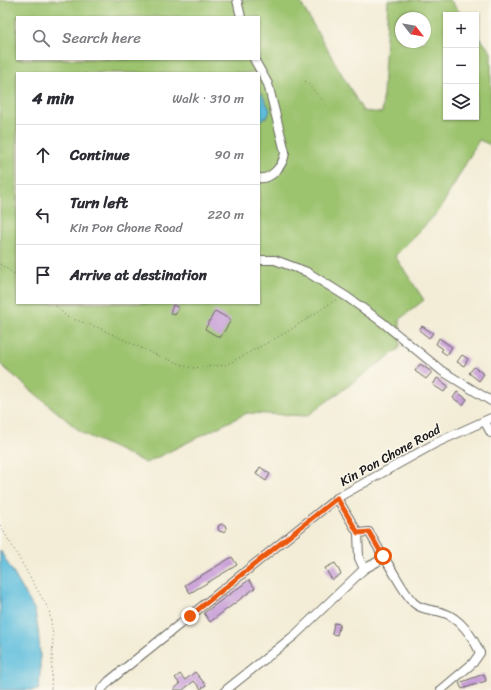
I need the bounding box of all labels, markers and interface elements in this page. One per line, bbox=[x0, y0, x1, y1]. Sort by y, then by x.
north arrow bbox=[395, 12, 431, 48]
map controls bbox=[443, 12, 479, 120]
button: + bbox=[443, 12, 479, 48]
search box bbox=[16, 16, 260, 60]
text: Search here bbox=[62, 25, 141, 51]
icon: search bbox=[30, 27, 52, 49]
button: − bbox=[443, 48, 479, 84]
text: 4 min bbox=[32, 83, 74, 113]
button: layers bbox=[443, 84, 479, 120]
text: Walk · 310 m bbox=[172, 87, 244, 110]
text: Continue bbox=[70, 142, 130, 168]
text: 90 m bbox=[214, 143, 244, 166]
icon: ahead bbox=[32, 144, 54, 166]
text: Turn left bbox=[70, 190, 128, 216]
text: 220 m bbox=[207, 203, 244, 226]
icon: left bbox=[32, 204, 54, 226]
text: Kin Pon Chone Road bbox=[70, 216, 182, 239]
text: Arrive at destination bbox=[70, 262, 207, 288]
icon: arrive bbox=[32, 264, 54, 286]
street label: Kin Pon Chone Road bbox=[335, 417, 446, 492]
route start bbox=[374, 547, 392, 565]
route end bbox=[181, 607, 199, 625]

